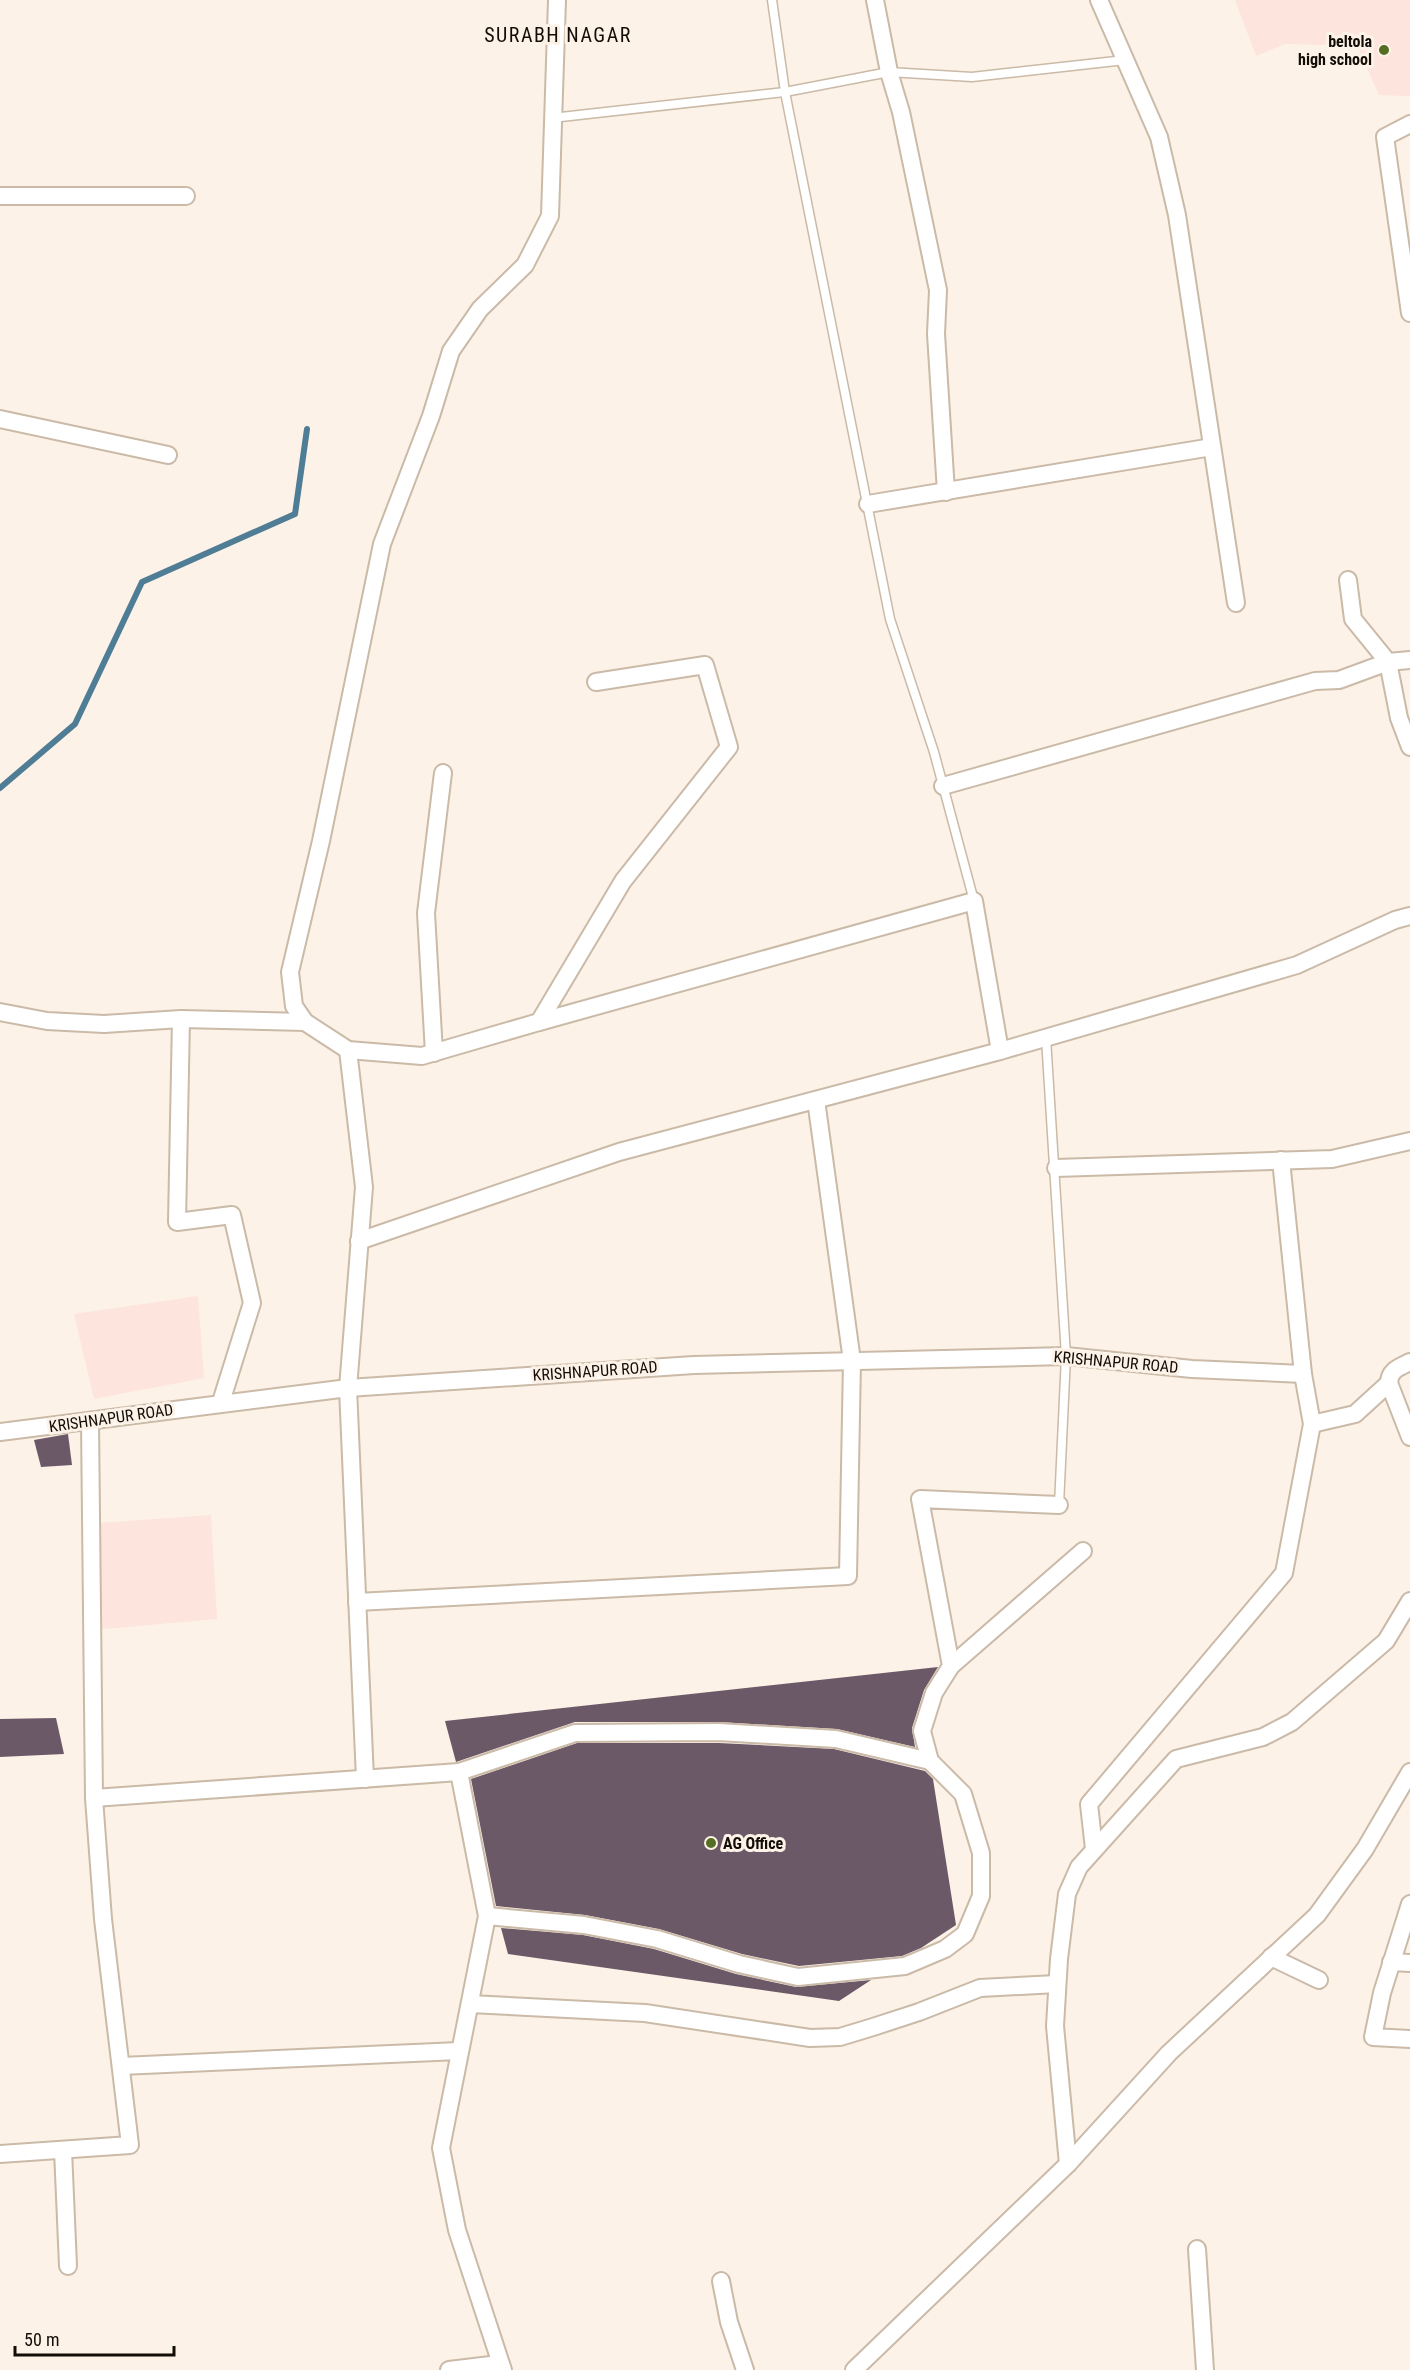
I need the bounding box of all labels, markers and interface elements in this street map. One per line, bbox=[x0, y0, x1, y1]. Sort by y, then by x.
district label: SURABH NAGAR bbox=[484, 23, 632, 47]
place label: beltola high school bbox=[1298, 32, 1372, 69]
marker: beltola high school bbox=[1377, 43, 1391, 57]
street label: KRISHNAPUR ROAD bbox=[1053, 1347, 1179, 1377]
street label: KRISHNAPUR ROAD bbox=[532, 1357, 658, 1385]
street label: KRISHNAPUR ROAD bbox=[48, 1400, 174, 1436]
place label: AG Office bbox=[723, 1834, 784, 1853]
marker: AG Office bbox=[704, 1836, 718, 1850]
scale bar bbox=[15, 2319, 174, 2357]
text: 50 m bbox=[24, 2329, 59, 2350]

